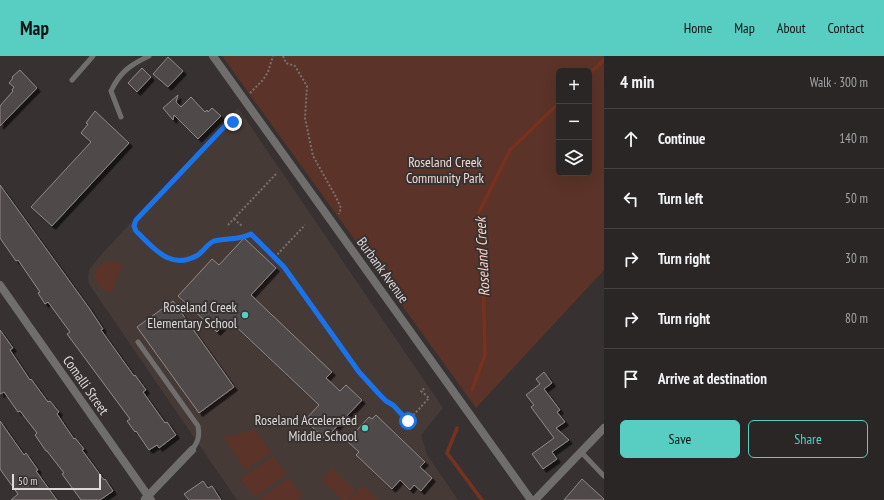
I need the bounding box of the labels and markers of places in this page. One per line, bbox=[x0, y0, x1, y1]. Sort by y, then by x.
place label: Roseland Creek Elementary School bbox=[147, 298, 238, 332]
marker: Roseland Creek Elementary School bbox=[240, 310, 250, 320]
place label: Roseland Accelerated Middle School bbox=[255, 411, 358, 445]
marker: Roseland Accelerated Middle School bbox=[360, 423, 370, 433]

